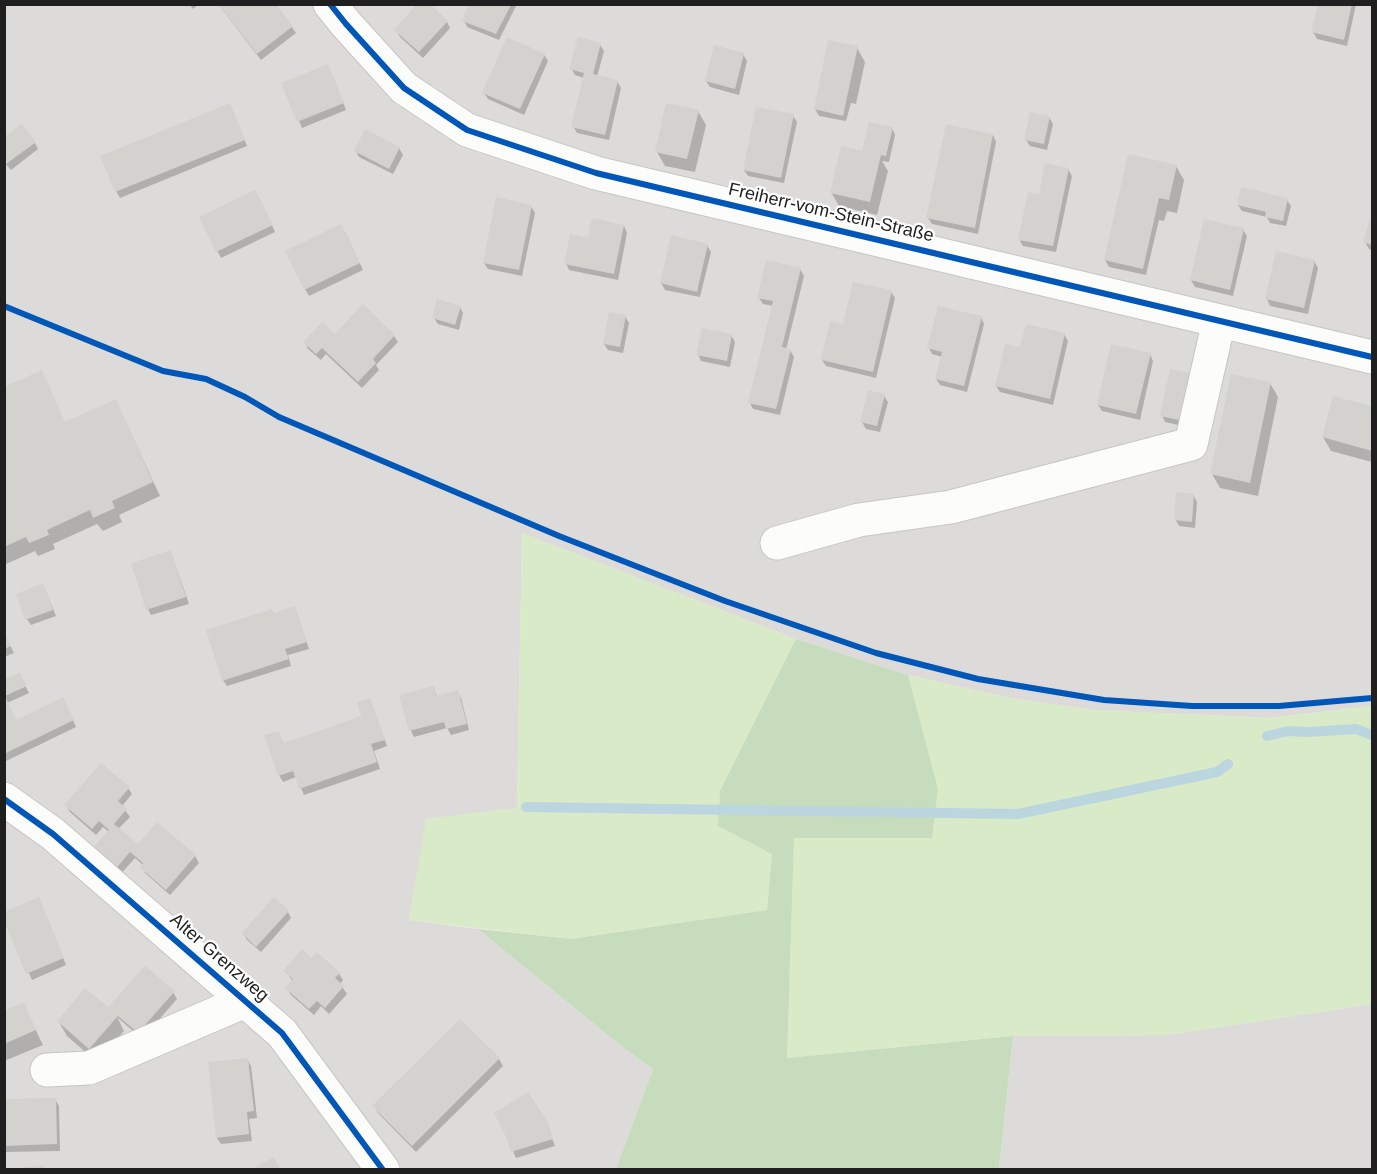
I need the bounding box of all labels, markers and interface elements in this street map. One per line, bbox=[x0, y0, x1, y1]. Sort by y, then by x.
street label: Freiherr-vom-Stein-Straße bbox=[726, 179, 936, 247]
street label: Alter Grenzweg bbox=[165, 909, 273, 1007]

